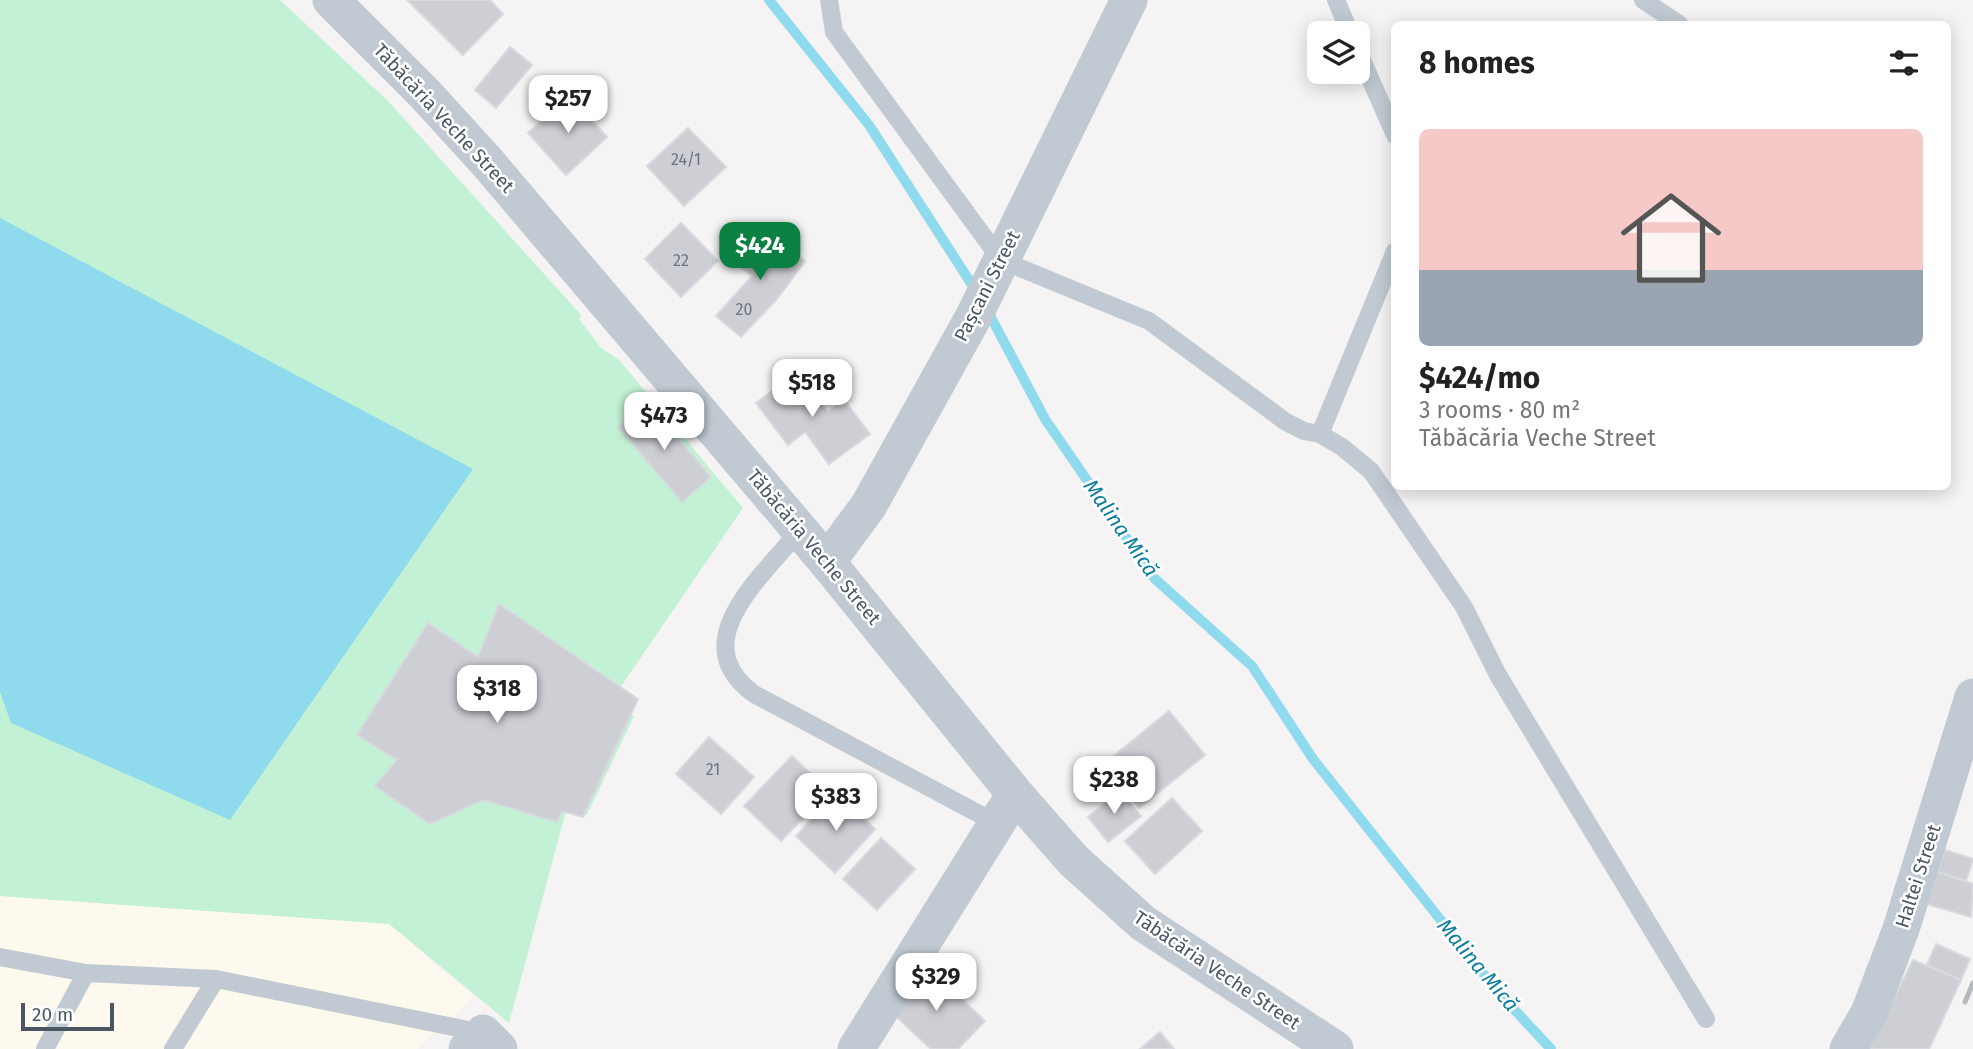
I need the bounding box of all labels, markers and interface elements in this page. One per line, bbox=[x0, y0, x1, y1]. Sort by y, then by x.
map controls bbox=[1307, 21, 1370, 84]
button: layers bbox=[1307, 21, 1370, 84]
street label: Tăbăcăria Veche Street bbox=[369, 39, 519, 197]
icon: filters bbox=[1885, 44, 1923, 82]
text: 8 homes bbox=[1419, 45, 1535, 81]
pin: $257 bbox=[527, 76, 609, 135]
text: $257 bbox=[545, 84, 591, 112]
house number: 24/1 bbox=[671, 150, 701, 169]
icon: home bbox=[1608, 175, 1734, 301]
pin: $424 bbox=[719, 222, 801, 282]
street label: Pașcani Street bbox=[949, 227, 1026, 346]
text: $424 bbox=[735, 231, 785, 259]
house number: 22 bbox=[673, 251, 689, 270]
house number: 20 bbox=[736, 300, 752, 319]
pin: $518 bbox=[771, 360, 853, 419]
text: $424/mo bbox=[1419, 360, 1540, 396]
text: $518 bbox=[788, 368, 836, 396]
pin: $473 bbox=[623, 392, 705, 452]
text: 3 rooms · 80 m² bbox=[1419, 396, 1580, 424]
text: $473 bbox=[640, 401, 688, 429]
text: Tăbăcăria Veche Street bbox=[1419, 424, 1656, 452]
street label: Tăbăcăria Veche Street bbox=[742, 465, 886, 629]
water label: Malina Mică bbox=[1078, 474, 1164, 582]
pin: $318 bbox=[456, 666, 538, 725]
text: $318 bbox=[473, 674, 521, 702]
pin: $238 bbox=[1073, 756, 1155, 816]
house number: 21 bbox=[706, 760, 720, 779]
text: $238 bbox=[1089, 765, 1139, 793]
pin: $383 bbox=[795, 774, 877, 833]
text: $383 bbox=[811, 782, 861, 810]
street label: Haltei Street bbox=[1890, 821, 1946, 931]
street label: Tăbăcăria Veche Street bbox=[1130, 906, 1305, 1034]
water label: Malina Mică bbox=[1432, 913, 1524, 1017]
pin: $329 bbox=[895, 954, 977, 1013]
text: $329 bbox=[912, 962, 960, 990]
scale bar bbox=[21, 1000, 114, 1032]
text: 20 m bbox=[32, 1003, 73, 1026]

